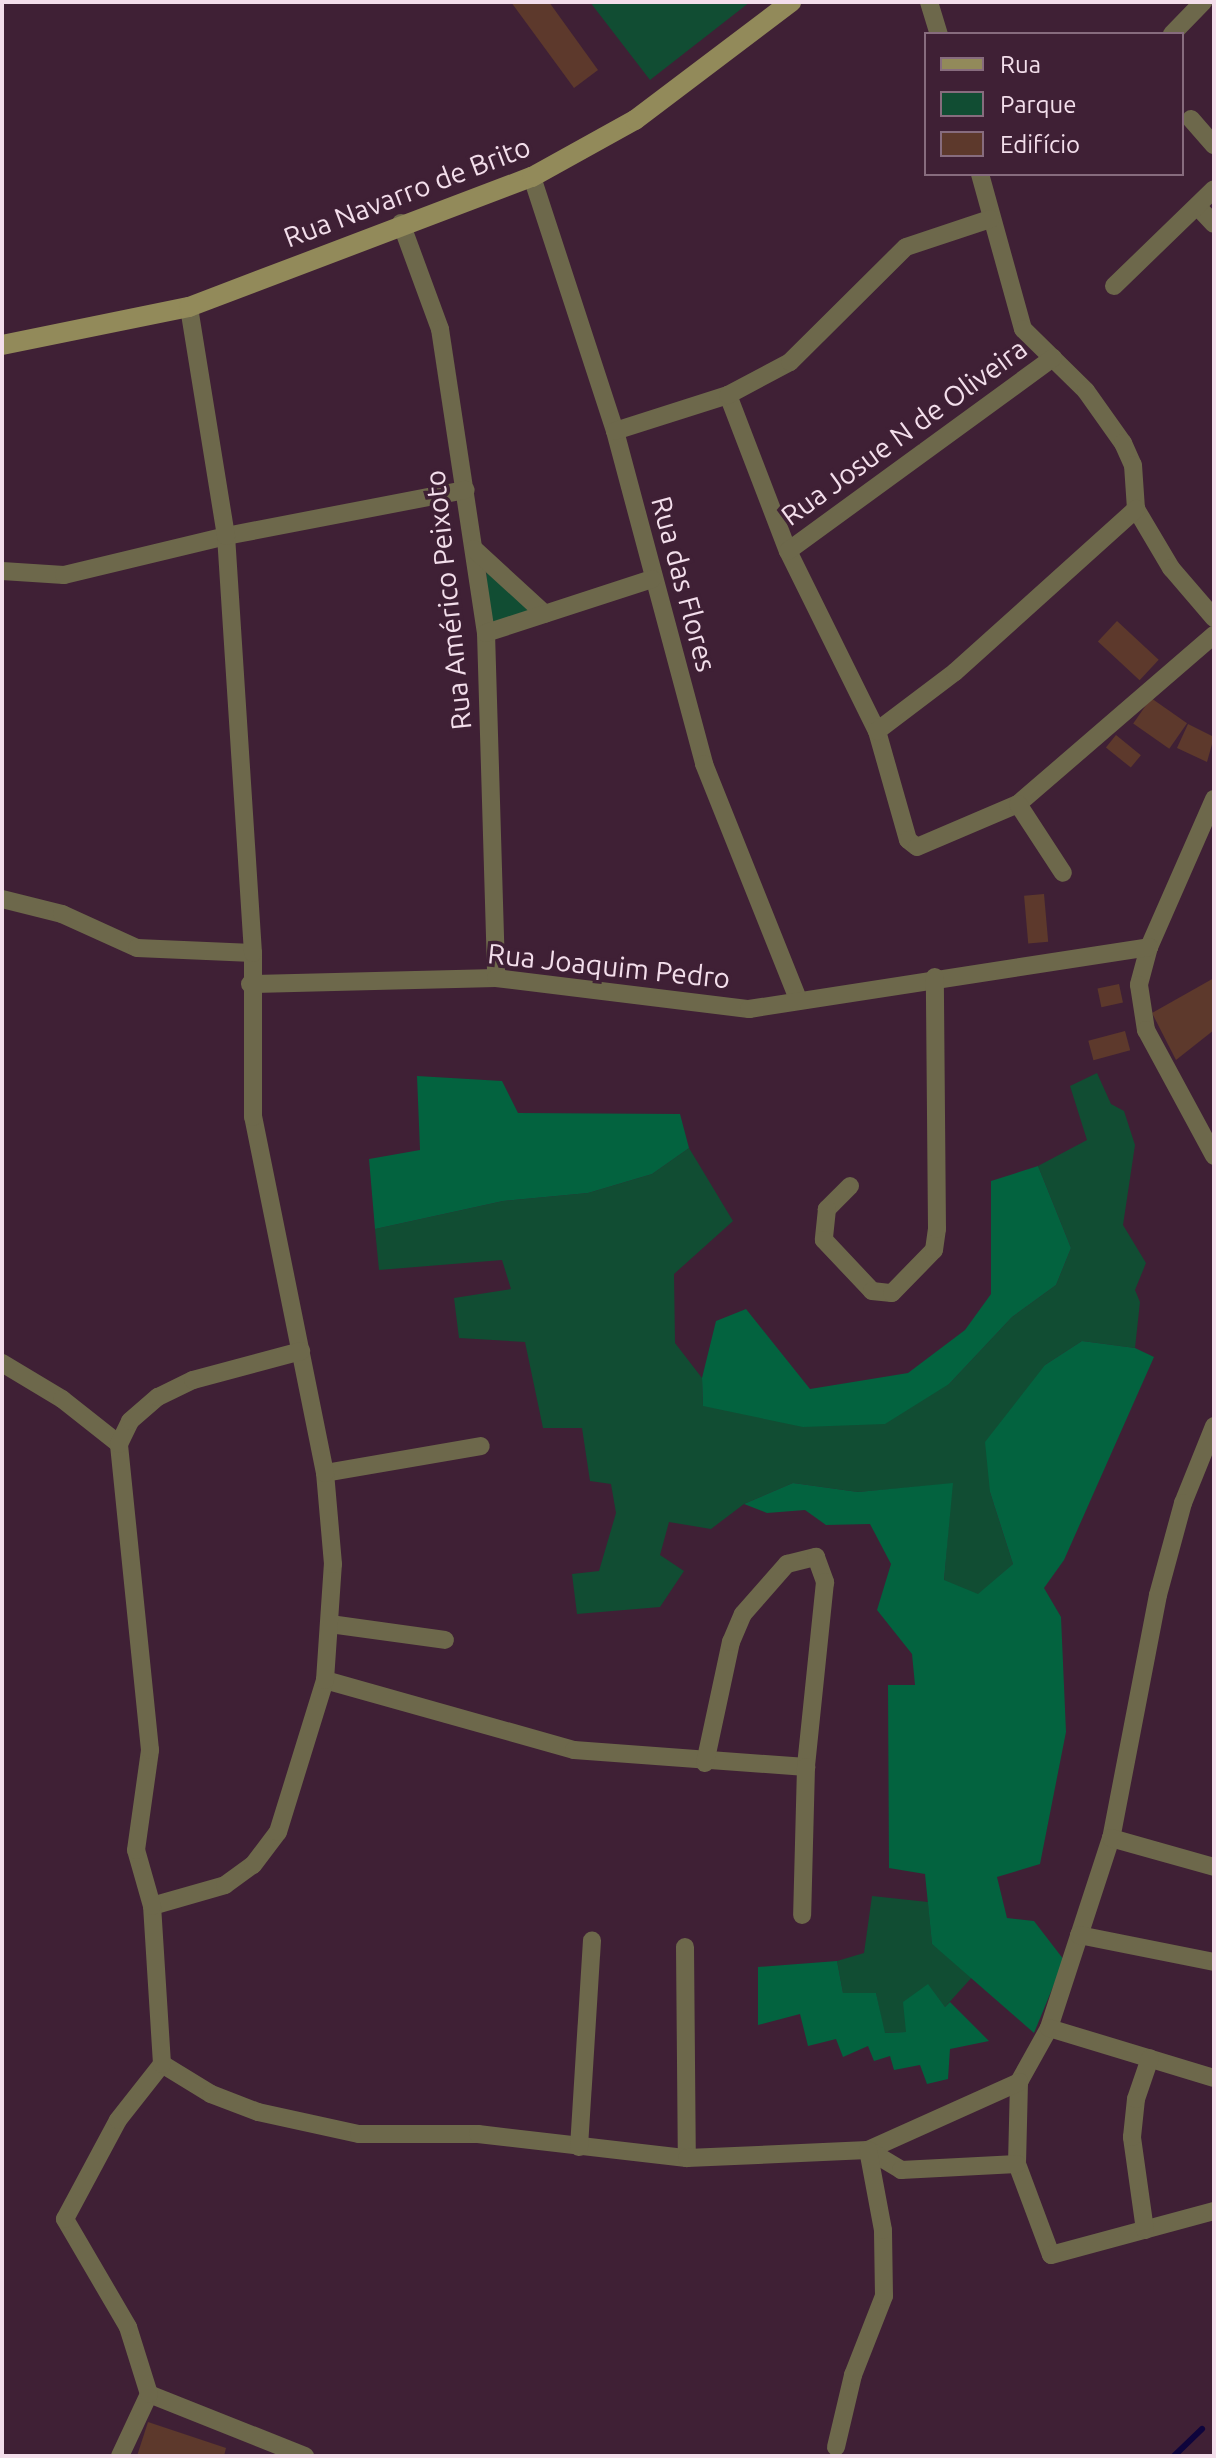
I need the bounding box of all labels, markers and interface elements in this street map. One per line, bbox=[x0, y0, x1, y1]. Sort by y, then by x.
legend bbox=[924, 32, 1184, 176]
text: Rua bbox=[1000, 51, 1041, 78]
text: Parque bbox=[1000, 91, 1077, 118]
street label: Rua Navarro de Brito bbox=[279, 129, 535, 255]
text: Edifício bbox=[1000, 131, 1080, 158]
street label: Rua Josue N de Oliveira bbox=[775, 332, 1033, 532]
street label: Rua Américo Peixoto bbox=[418, 468, 478, 732]
street label: Rua das Flores bbox=[644, 493, 724, 675]
street label: Rua Joaquim Pedro bbox=[486, 937, 732, 995]

